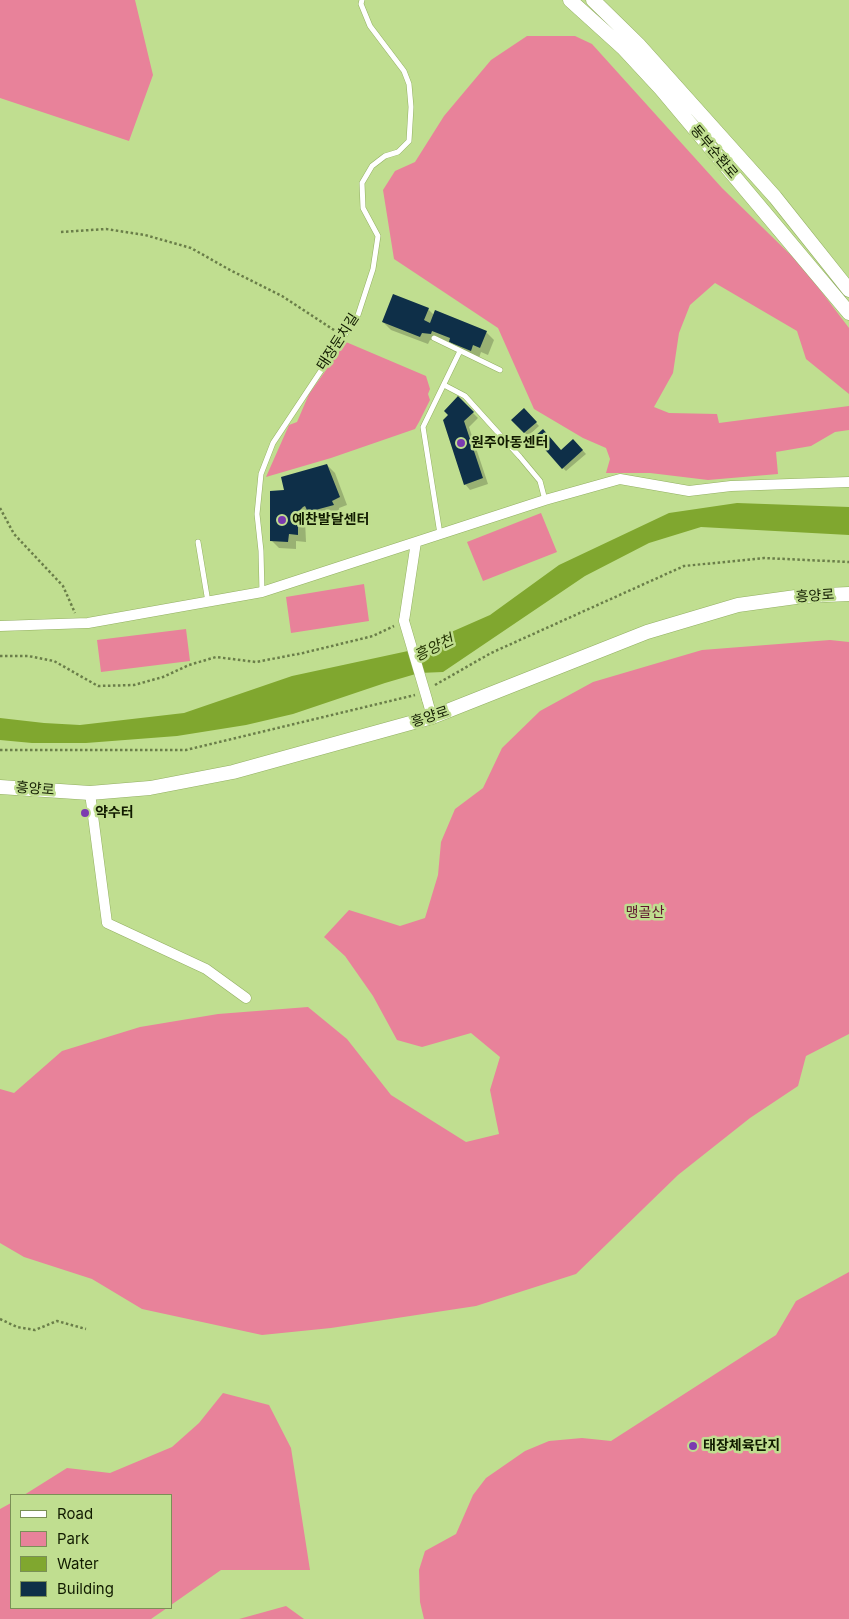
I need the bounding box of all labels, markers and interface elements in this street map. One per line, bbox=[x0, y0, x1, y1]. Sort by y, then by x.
street label: 동부순환로 bbox=[687, 122, 741, 182]
street label: 태장둔치길 bbox=[313, 310, 363, 374]
place label: 원주아동센터 bbox=[471, 435, 548, 451]
marker: 원주아동센터 bbox=[455, 437, 467, 449]
place label: 예찬발달센터 bbox=[292, 512, 369, 528]
marker: 예찬발달센터 bbox=[276, 514, 288, 526]
street label: 흥양로 bbox=[795, 586, 835, 606]
water label: 흥양천 bbox=[411, 631, 457, 665]
street label: 흥양로 bbox=[409, 703, 451, 731]
street label: 흥양로 bbox=[15, 779, 55, 799]
place label: 약수터 bbox=[95, 805, 134, 821]
marker: 약수터 bbox=[79, 807, 91, 819]
park label: 맹골산 bbox=[626, 905, 664, 921]
place label: 태장체육단지 bbox=[703, 1438, 780, 1454]
marker: 태장체육단지 bbox=[687, 1440, 699, 1452]
legend bbox=[10, 1494, 172, 1609]
text: Road bbox=[57, 1504, 93, 1523]
text: Park bbox=[57, 1529, 89, 1548]
text: Water bbox=[57, 1554, 99, 1573]
text: Building bbox=[57, 1579, 114, 1598]

